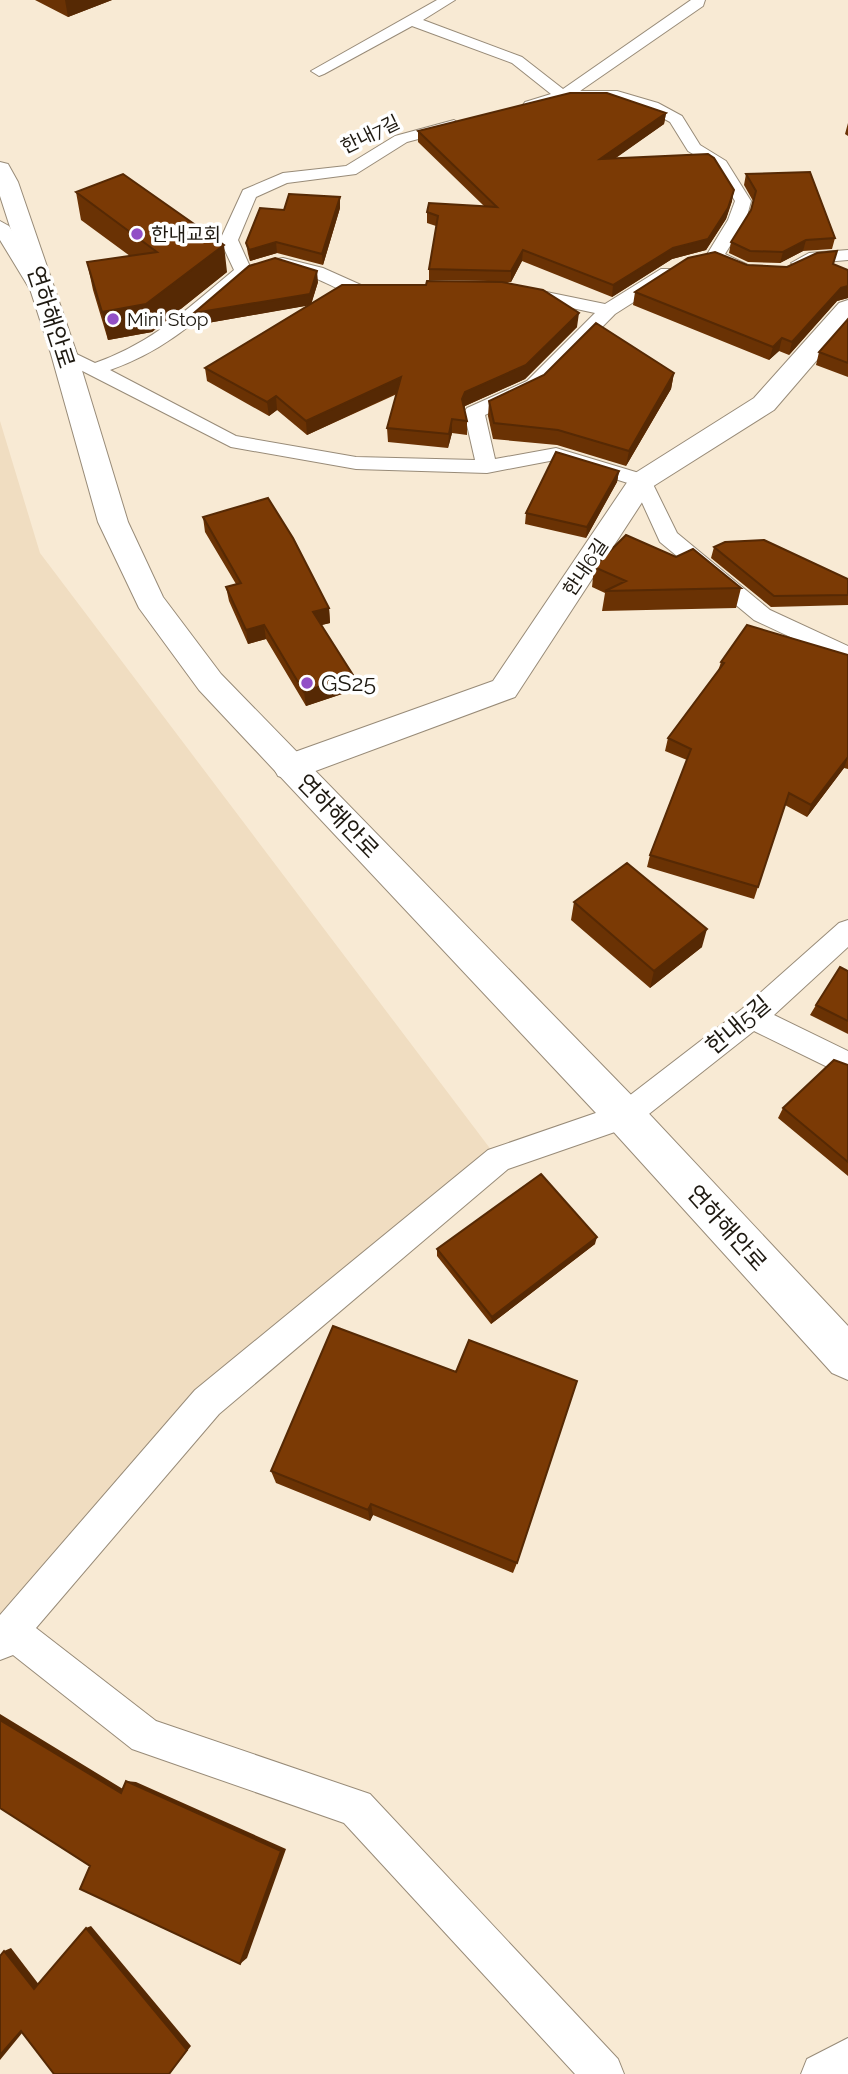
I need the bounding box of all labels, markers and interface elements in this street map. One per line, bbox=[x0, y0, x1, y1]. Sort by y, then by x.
street label: 한내7길 bbox=[337, 110, 403, 158]
place label: 한내교회 bbox=[151, 223, 221, 245]
marker: 한내교회 bbox=[129, 226, 145, 242]
street label: 연하해안로 bbox=[22, 262, 81, 371]
place label: Mini Stop bbox=[127, 308, 208, 330]
marker: Mini Stop bbox=[105, 311, 121, 327]
street label: 한내6길 bbox=[558, 534, 612, 600]
place label: GS25 bbox=[321, 669, 376, 696]
marker: GS25 bbox=[299, 675, 315, 691]
street label: 연하해안로 bbox=[292, 768, 385, 863]
street label: 한내5길 bbox=[700, 990, 775, 1059]
street label: 연하해안로 bbox=[682, 1179, 773, 1276]

